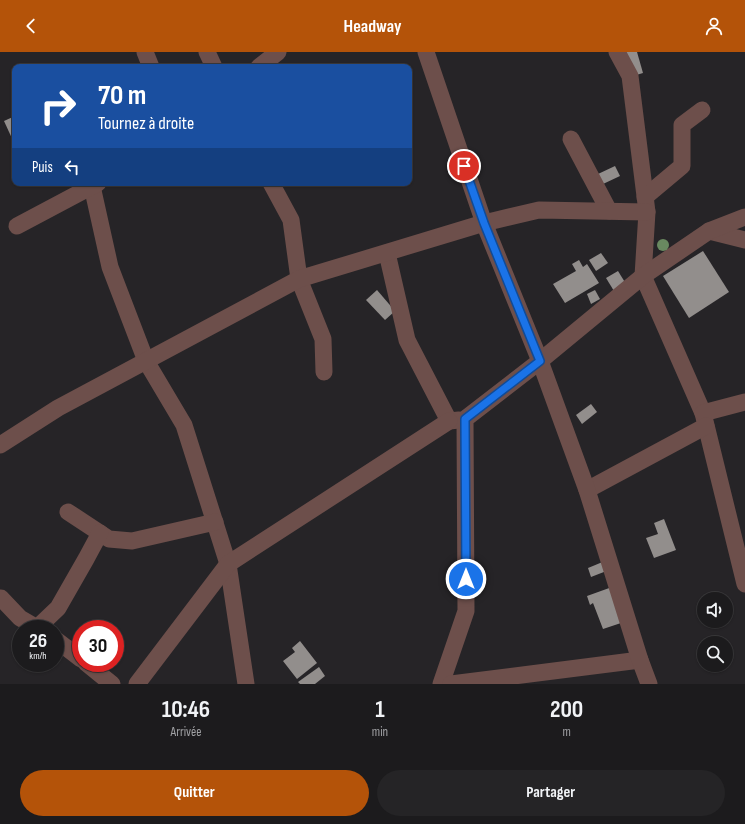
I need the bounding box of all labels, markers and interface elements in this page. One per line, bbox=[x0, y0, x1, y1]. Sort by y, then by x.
icon: back bbox=[20, 15, 42, 37]
icon: person bbox=[703, 15, 725, 37]
text: Headway bbox=[344, 16, 401, 37]
text: 70 m bbox=[98, 79, 146, 112]
icon: right bbox=[32, 80, 84, 132]
text: Tournez à droite bbox=[98, 113, 194, 134]
pin bbox=[447, 149, 481, 183]
icon: arrive bbox=[453, 155, 475, 177]
icon: left bbox=[61, 156, 83, 178]
text: Puis bbox=[32, 158, 53, 177]
position arrow bbox=[445, 558, 487, 600]
map controls bbox=[697, 592, 733, 672]
button: sound bbox=[697, 592, 733, 628]
speed limit sign: 30 bbox=[72, 620, 124, 672]
text: 26 bbox=[29, 629, 47, 653]
button: search bbox=[697, 636, 733, 672]
text: km/h bbox=[29, 650, 47, 662]
text: 10:46 bbox=[162, 695, 210, 724]
text: 1 bbox=[375, 695, 385, 724]
text: 200 bbox=[550, 695, 583, 724]
text: Arrivée bbox=[170, 724, 201, 740]
text: min bbox=[372, 724, 388, 740]
text: m bbox=[562, 724, 571, 740]
button: Quitter bbox=[20, 770, 369, 816]
button: Partager bbox=[377, 770, 725, 816]

